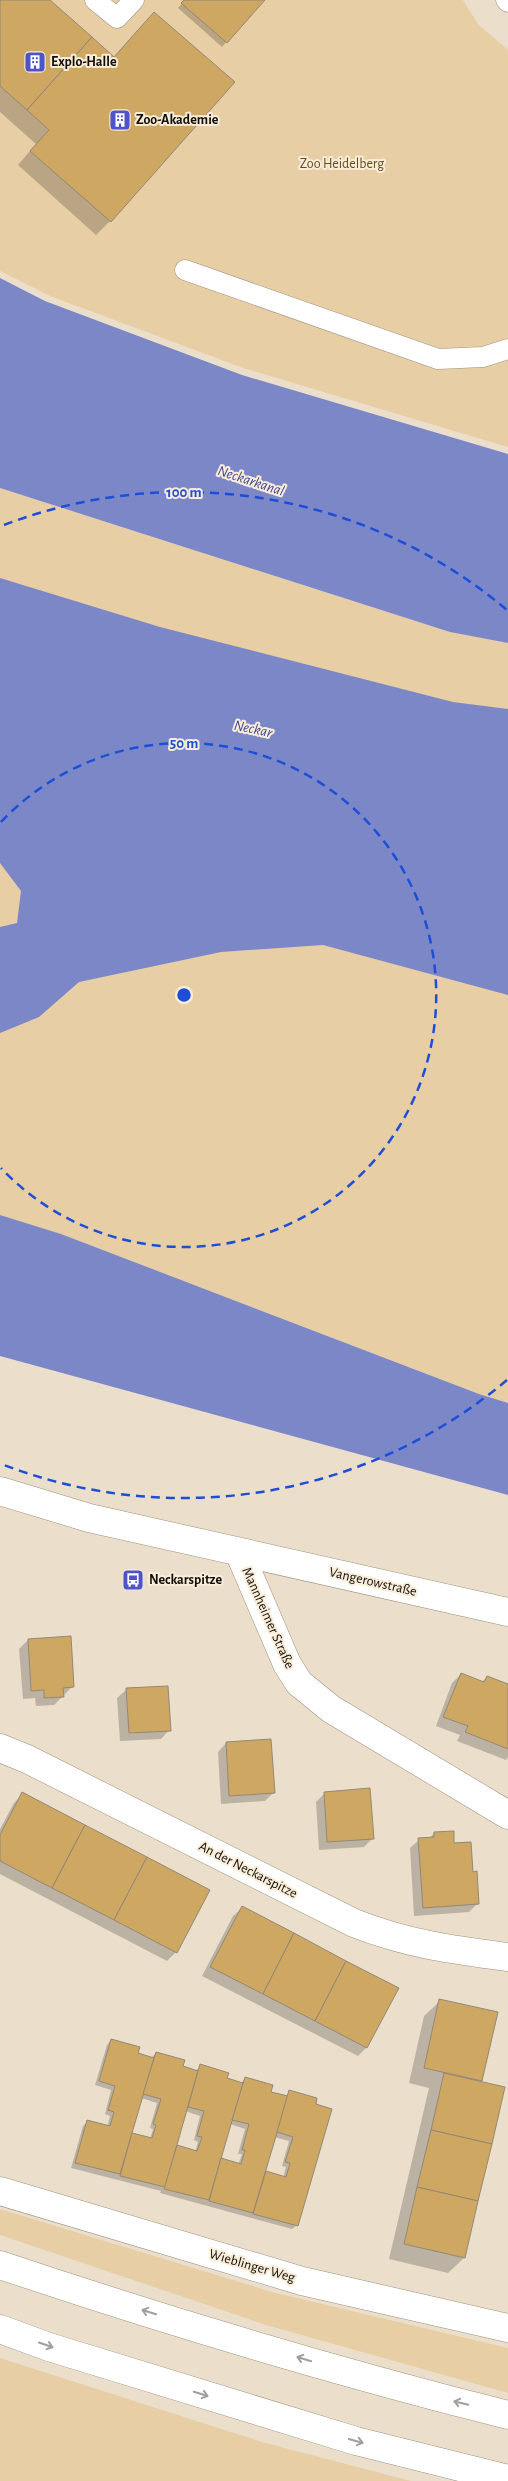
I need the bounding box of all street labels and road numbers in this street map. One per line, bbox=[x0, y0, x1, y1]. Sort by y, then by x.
street label: Mannheimer Straße bbox=[239, 1565, 297, 1671]
street label: Vangerowstraße bbox=[328, 1565, 418, 1599]
street label: An der Neckarspitze bbox=[197, 1839, 299, 1901]
street label: Wieblinger Weg bbox=[207, 2247, 297, 2285]

